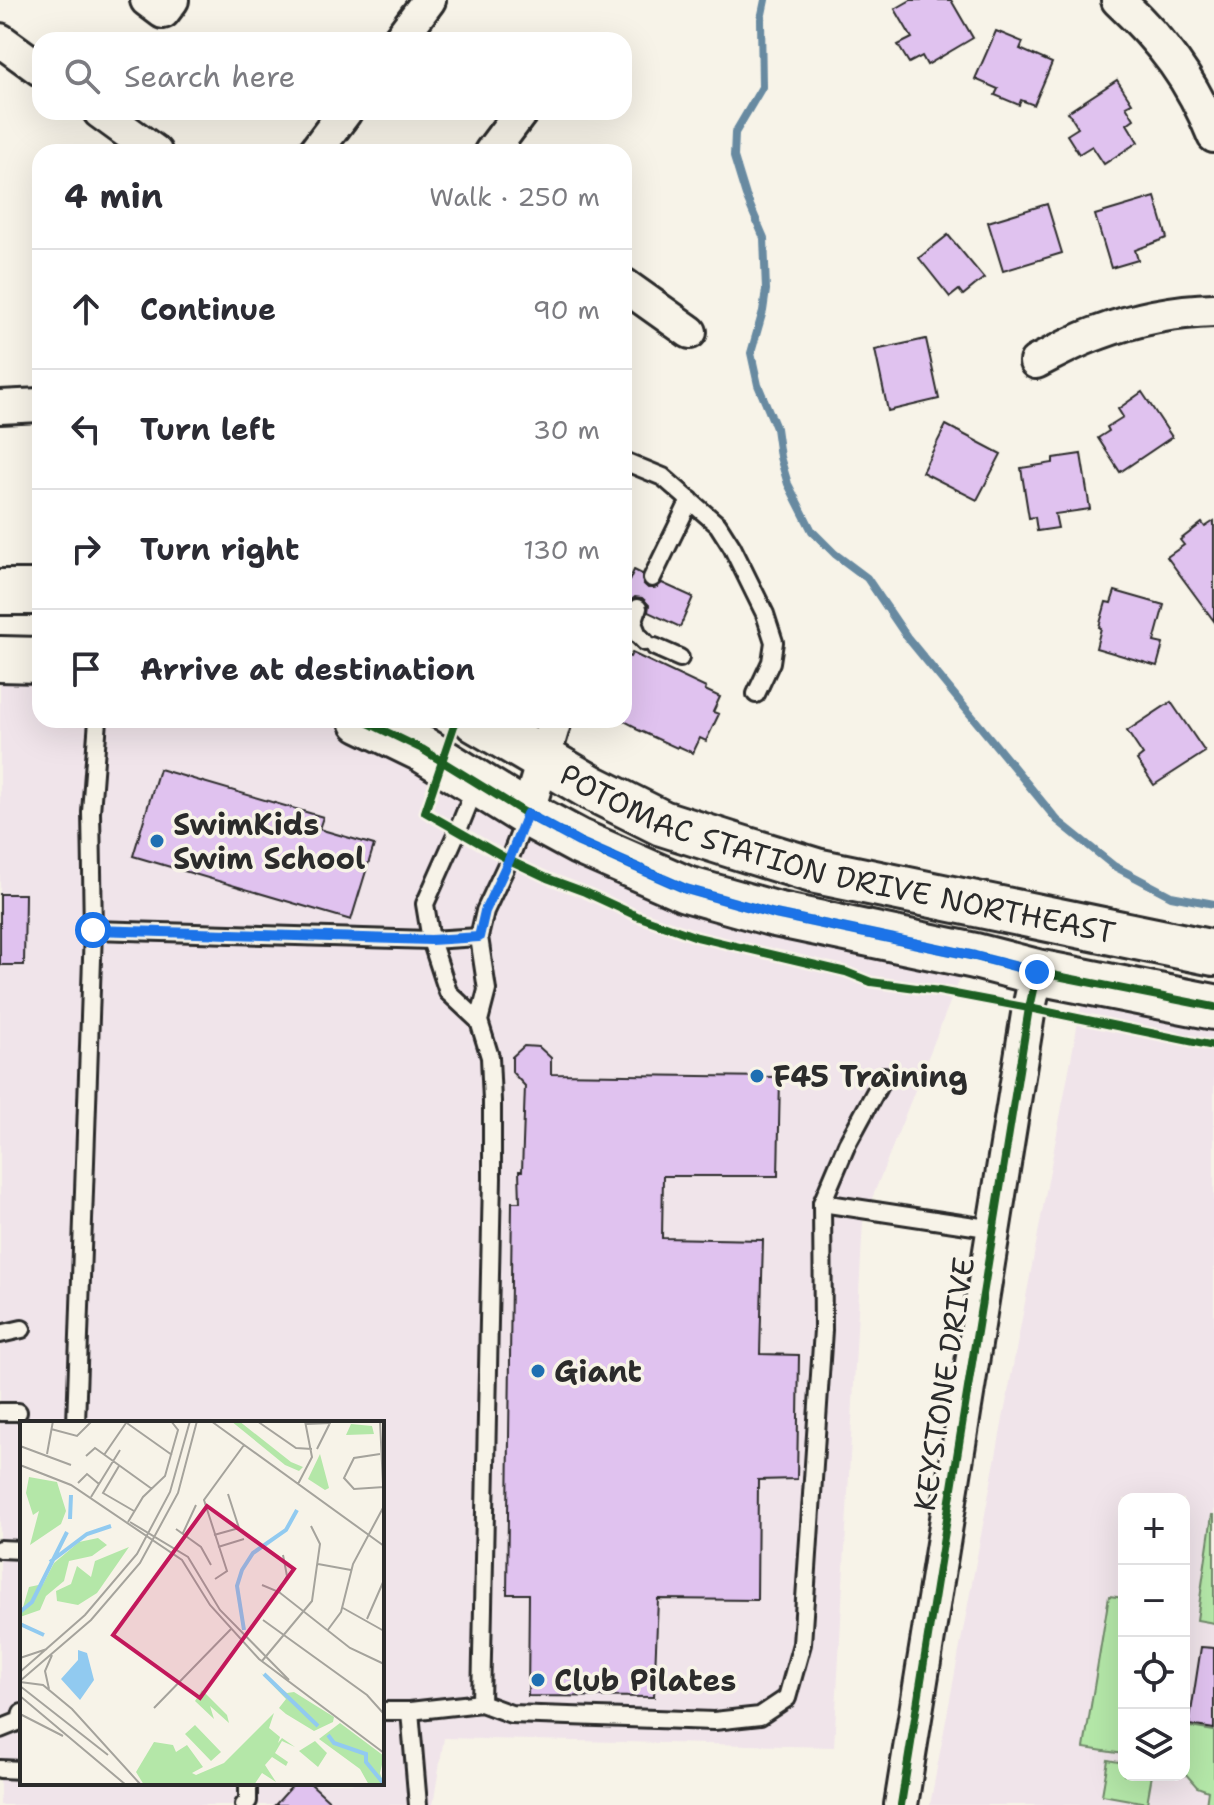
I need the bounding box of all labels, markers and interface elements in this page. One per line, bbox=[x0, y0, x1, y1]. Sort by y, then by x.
search box bbox=[32, 32, 632, 120]
icon: search bbox=[60, 54, 104, 98]
text: Search here bbox=[124, 56, 295, 97]
text: 4 min bbox=[64, 173, 163, 219]
text: Walk · 250 m bbox=[429, 179, 600, 214]
icon: ahead bbox=[64, 287, 108, 331]
text: Continue bbox=[140, 289, 276, 330]
text: 90 m bbox=[533, 292, 600, 327]
icon: left bbox=[64, 407, 108, 451]
text: Turn left bbox=[140, 409, 275, 450]
text: 30 m bbox=[533, 412, 600, 447]
icon: right bbox=[64, 527, 108, 571]
text: Turn right bbox=[140, 529, 299, 570]
text: 130 m bbox=[523, 532, 600, 567]
icon: arrive bbox=[64, 647, 108, 691]
text: Arrive at destination bbox=[140, 649, 475, 690]
street label: POTOMAC STATION DRIVE NORTHEAST bbox=[552, 753, 1119, 953]
place label: SwimKids Swim School bbox=[173, 804, 365, 879]
marker: SwimKids Swim School bbox=[148, 832, 166, 850]
route start bbox=[75, 912, 111, 948]
route end bbox=[1019, 954, 1055, 990]
place label: F45 Training bbox=[773, 1056, 968, 1097]
marker: F45 Training bbox=[748, 1067, 766, 1085]
street label: KEYSTONE DRIVE bbox=[904, 1254, 984, 1514]
place label: Giant bbox=[554, 1351, 642, 1392]
marker: Giant bbox=[529, 1362, 547, 1380]
inset map bbox=[20, 1421, 384, 1785]
map controls bbox=[1118, 1493, 1190, 1781]
button: + bbox=[1118, 1493, 1190, 1565]
button: − bbox=[1118, 1565, 1190, 1637]
button: locate bbox=[1118, 1637, 1190, 1709]
place label: Club Pilates bbox=[554, 1660, 736, 1701]
marker: Club Pilates bbox=[529, 1671, 547, 1689]
button: layers bbox=[1118, 1709, 1190, 1781]

